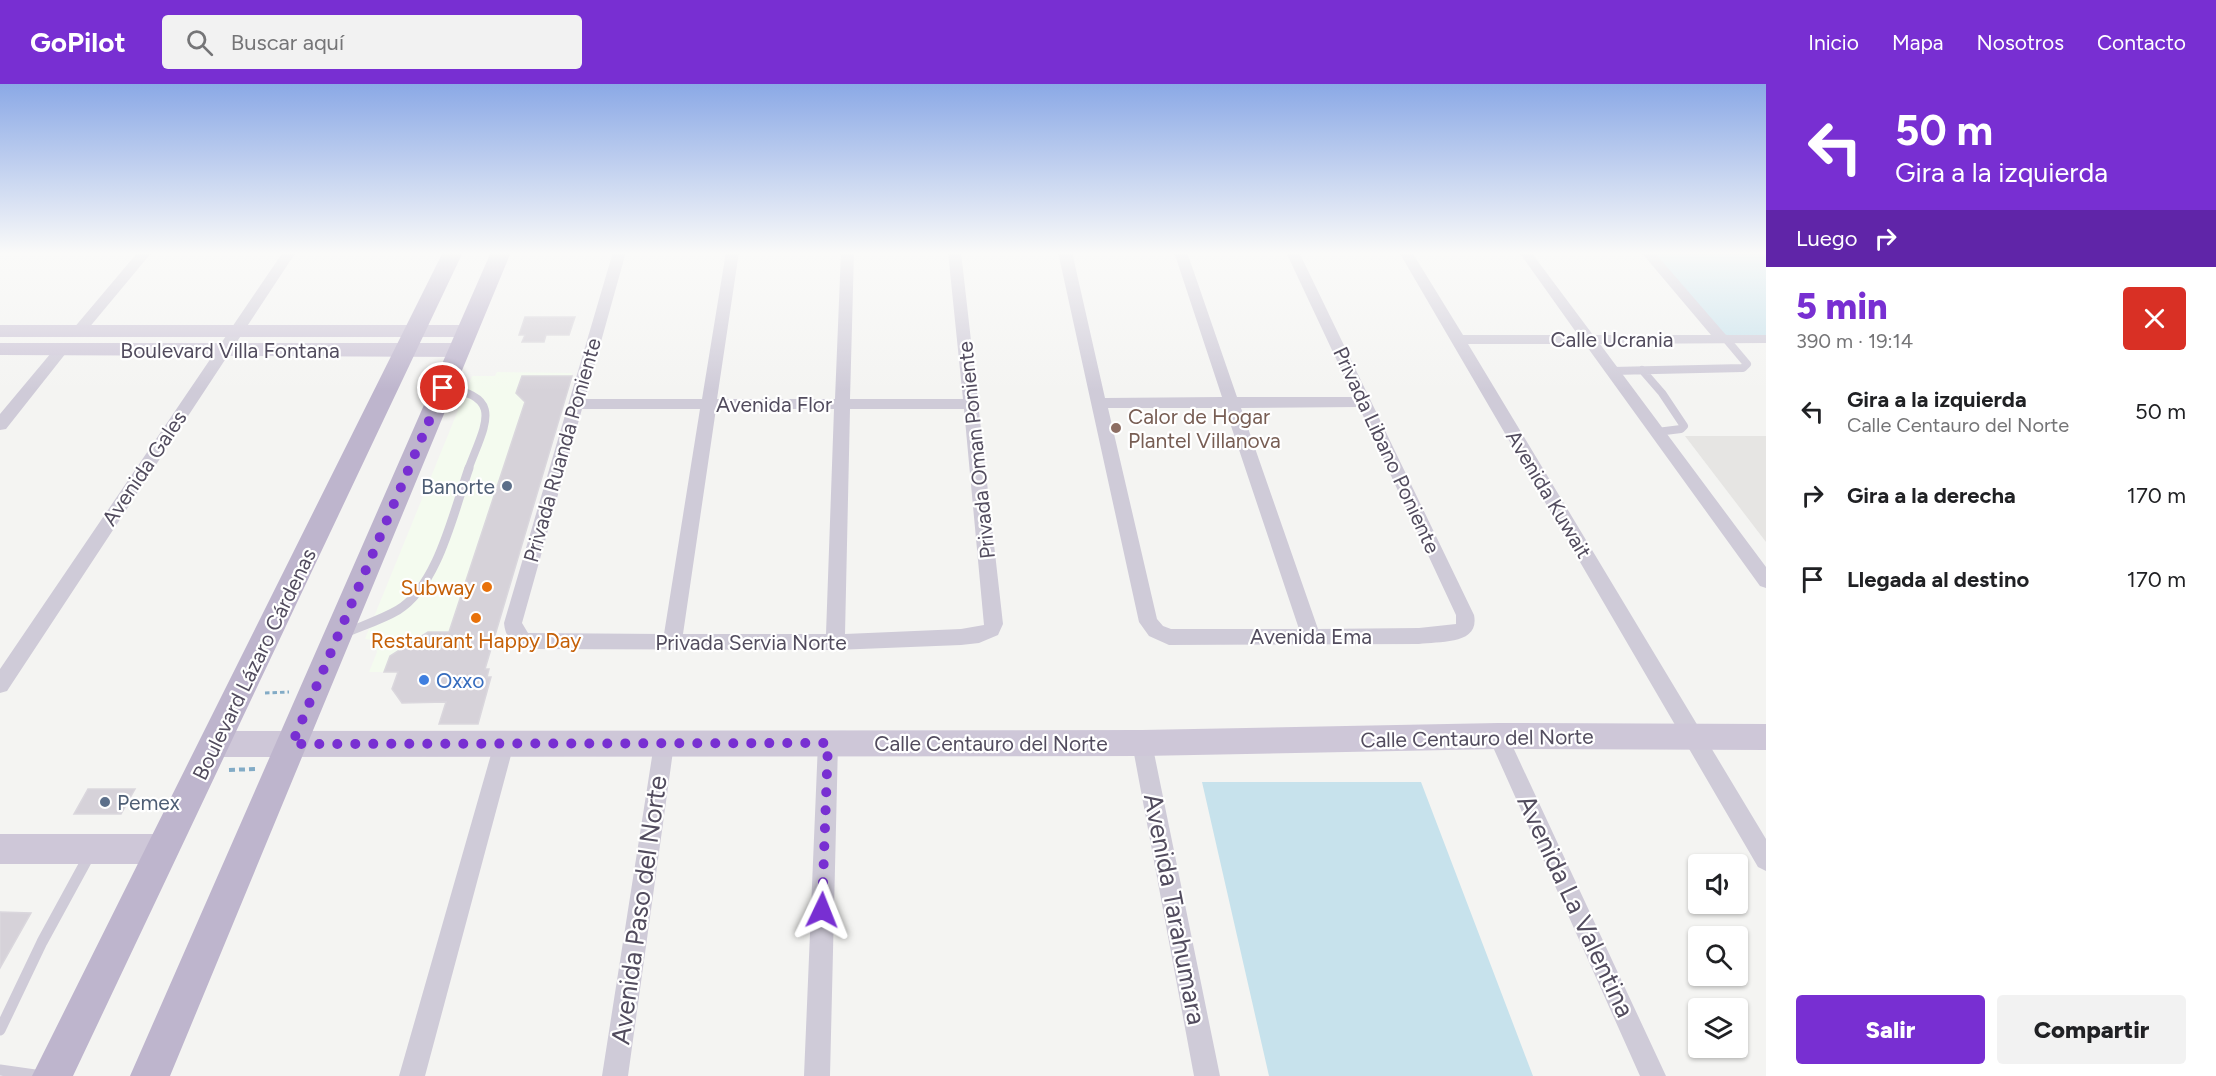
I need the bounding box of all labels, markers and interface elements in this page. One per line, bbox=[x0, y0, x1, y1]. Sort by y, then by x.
search box bbox=[162, 15, 582, 69]
text: GoPilot bbox=[30, 25, 126, 59]
icon: search bbox=[183, 26, 216, 59]
text: Buscar aquí bbox=[231, 29, 344, 56]
text: Inicio bbox=[1808, 30, 1859, 55]
text: Mapa bbox=[1892, 30, 1944, 55]
text: Nosotros bbox=[1977, 30, 2064, 55]
text: Contacto bbox=[2097, 30, 2186, 55]
text: 50 m bbox=[1895, 105, 1993, 156]
icon: left bbox=[1796, 108, 1874, 186]
text: Gira a la izquierda bbox=[1895, 156, 2108, 189]
icon: right bbox=[1869, 222, 1902, 255]
text: Luego bbox=[1796, 225, 1857, 252]
text: 5 min bbox=[1796, 285, 1888, 328]
button: close bbox=[2123, 287, 2186, 350]
street label: Calle Ucrania bbox=[1550, 327, 1674, 352]
text: 390 m · 19:14 bbox=[1796, 329, 1913, 353]
street label: Privada Ruanda Poniente bbox=[518, 335, 606, 565]
street label: Boulevard Villa Fontana bbox=[120, 338, 340, 363]
street label: Privada Oman Poniente bbox=[952, 340, 1000, 560]
street label: Privada Libano Poniente bbox=[1328, 343, 1446, 557]
pin bbox=[417, 362, 468, 413]
icon: arrive bbox=[426, 371, 459, 404]
text: Gira a la izquierda bbox=[1847, 386, 2027, 413]
street label: Avenida Flor bbox=[716, 392, 832, 417]
icon: left bbox=[1796, 395, 1829, 428]
text: 50 m bbox=[2135, 398, 2186, 425]
place label: Calor de Hogar Plantel Villanova bbox=[1128, 404, 1281, 453]
street label: Avenida Gales bbox=[96, 406, 192, 530]
text: Calle Centauro del Norte bbox=[1847, 413, 2069, 437]
marker: Calor de Hogar Plantel Villanova bbox=[1109, 421, 1123, 435]
street label: Avenida Kuwait bbox=[1501, 425, 1597, 563]
place label: Banorte bbox=[421, 474, 495, 499]
marker: Banorte bbox=[500, 479, 514, 493]
icon: right bbox=[1796, 479, 1829, 512]
text: Gira a la derecha bbox=[1847, 482, 2016, 509]
text: 170 m bbox=[2127, 482, 2186, 509]
street label: Boulevard Lázaro Cárdenas bbox=[187, 544, 321, 784]
icon: arrive bbox=[1796, 563, 1829, 596]
text: Llegada al destino bbox=[1847, 566, 2029, 593]
text: 170 m bbox=[2127, 566, 2186, 593]
place label: Subway bbox=[401, 575, 475, 600]
marker: Subway bbox=[480, 580, 494, 594]
marker: Restaurant Happy Day bbox=[469, 611, 483, 625]
street label: Avenida Ema bbox=[1250, 624, 1372, 649]
place label: Restaurant Happy Day bbox=[371, 628, 581, 653]
street label: Privada Servia Norte bbox=[655, 630, 847, 655]
place label: Oxxo bbox=[436, 668, 484, 693]
marker: Oxxo bbox=[417, 673, 431, 687]
street label: Calle Centauro del Norte bbox=[1360, 723, 1594, 753]
street label: Calle Centauro del Norte bbox=[874, 731, 1108, 756]
street label: Avenida Paso del Norte bbox=[604, 773, 674, 1047]
place label: Pemex bbox=[117, 790, 180, 815]
street label: Avenida La Valentina bbox=[1510, 790, 1642, 1022]
street label: Avenida Tarahumara bbox=[1137, 791, 1213, 1027]
marker: Pemex bbox=[98, 795, 112, 809]
map controls bbox=[1688, 854, 1748, 1058]
button: sound bbox=[1688, 854, 1748, 914]
position arrow bbox=[790, 878, 854, 942]
button: search bbox=[1688, 926, 1748, 986]
button: Salir bbox=[1796, 995, 1985, 1064]
button: Compartir bbox=[1997, 995, 2186, 1064]
button: layers bbox=[1688, 998, 1748, 1058]

